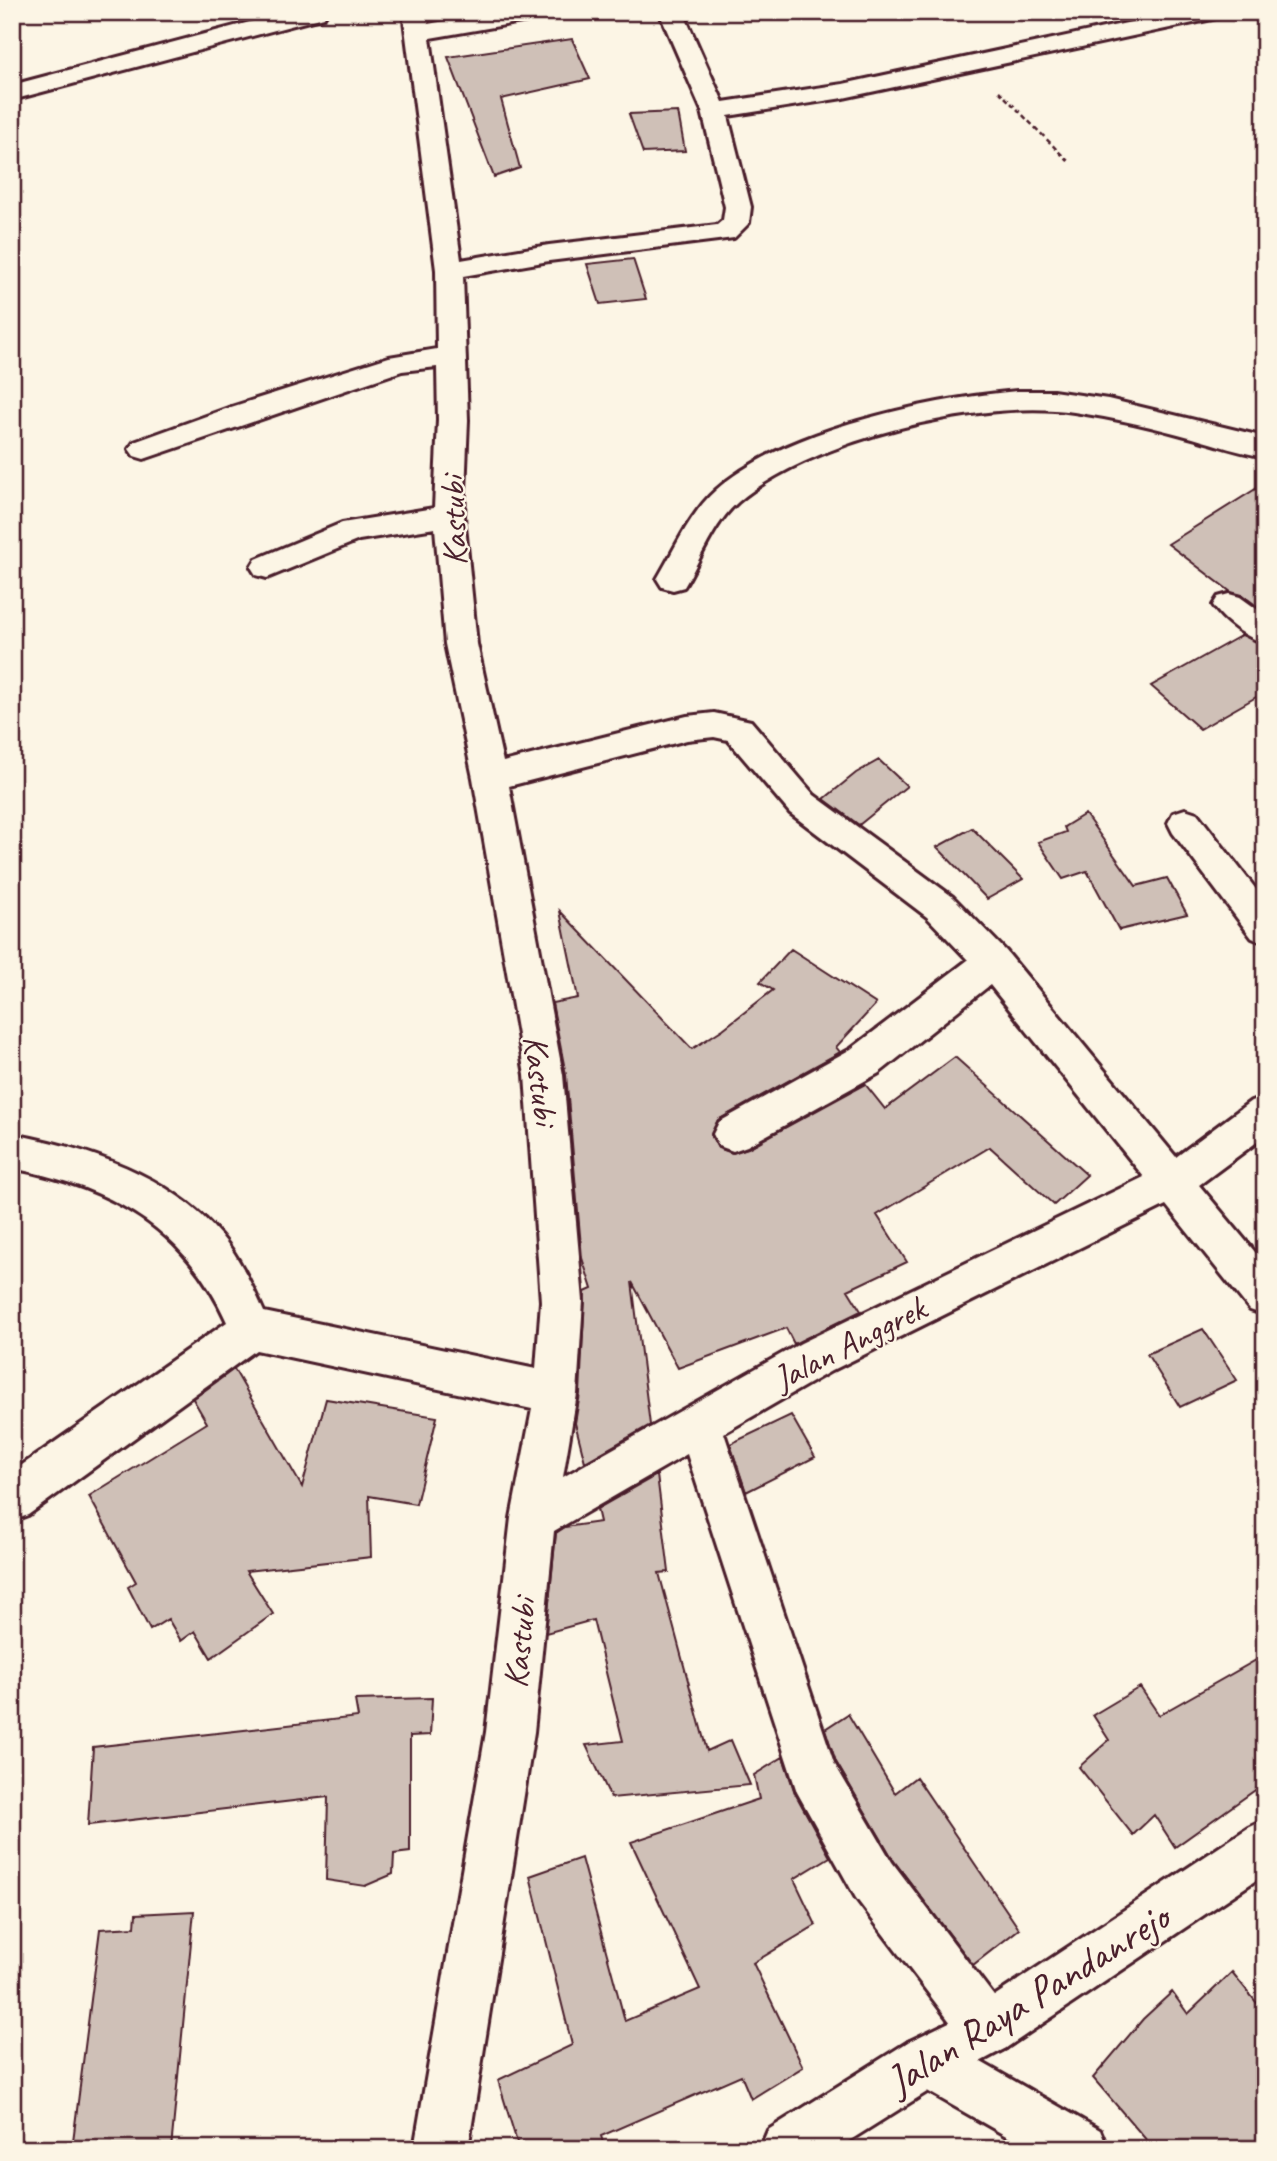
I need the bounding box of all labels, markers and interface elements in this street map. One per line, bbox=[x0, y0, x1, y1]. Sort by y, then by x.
street label: Kastubi bbox=[429, 471, 478, 567]
street label: Kastubi bbox=[513, 1033, 569, 1132]
street label: Jalan Anggrek bbox=[764, 1285, 936, 1402]
street label: Kastubi bbox=[492, 1592, 547, 1690]
street label: Jalan Raya Pandanrejo bbox=[875, 1889, 1183, 2109]

